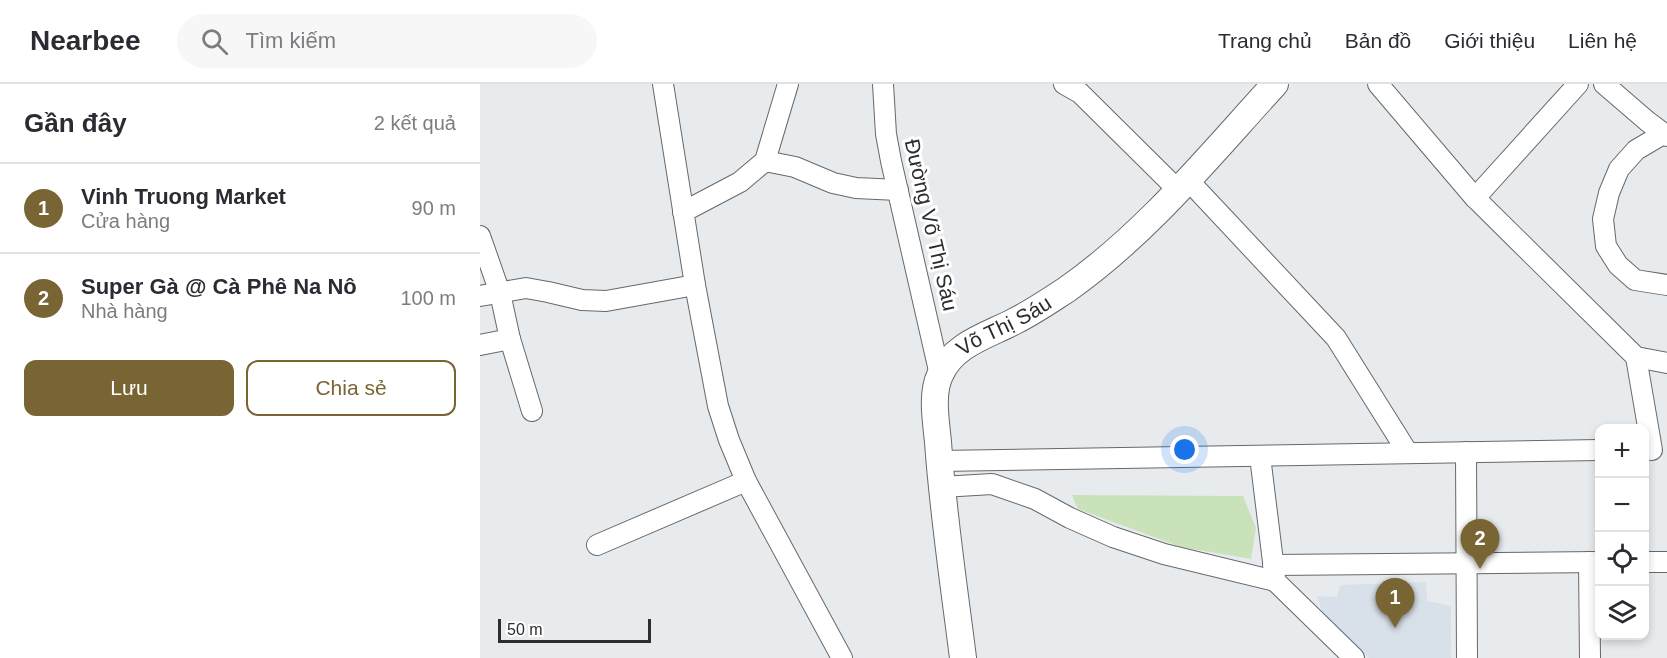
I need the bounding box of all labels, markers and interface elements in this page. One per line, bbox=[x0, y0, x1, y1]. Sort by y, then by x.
search box bbox=[177, 14, 597, 68]
text: Nearbee bbox=[30, 25, 141, 56]
icon: search bbox=[198, 25, 231, 58]
text: Tìm kiếm bbox=[246, 28, 336, 53]
text: Trang chủ bbox=[1218, 29, 1312, 52]
text: Bản đồ bbox=[1345, 29, 1411, 52]
text: Giới thiệu bbox=[1444, 29, 1535, 52]
text: Liên hệ bbox=[1568, 29, 1637, 52]
text: Gần đây bbox=[24, 108, 127, 138]
text: 2 kết quả bbox=[374, 112, 456, 134]
street label: Đường Võ Thị Sáu bbox=[901, 137, 962, 313]
text: Vinh Truong Market bbox=[81, 184, 286, 209]
text: 1 bbox=[38, 197, 49, 219]
text: 90 m bbox=[412, 197, 456, 219]
text: Cửa hàng bbox=[81, 210, 170, 232]
text: Super Gà @ Cà Phê Na Nô bbox=[81, 274, 357, 299]
text: 2 bbox=[38, 287, 49, 309]
text: 100 m bbox=[400, 287, 456, 309]
street label: Võ Thị Sáu bbox=[952, 291, 1055, 360]
text: Nhà hàng bbox=[81, 300, 168, 322]
button: Lưu bbox=[24, 360, 234, 416]
button: Chia sẻ bbox=[246, 360, 456, 416]
map controls bbox=[1595, 424, 1649, 640]
button: + bbox=[1595, 424, 1649, 478]
your location bbox=[1170, 435, 1199, 464]
button: − bbox=[1595, 478, 1649, 532]
pin: 2 bbox=[1460, 520, 1500, 569]
button: locate bbox=[1595, 532, 1649, 586]
pin: 1 bbox=[1376, 578, 1414, 628]
button: layers bbox=[1595, 586, 1649, 640]
scale bar bbox=[498, 616, 651, 644]
text: 50 m bbox=[507, 621, 543, 638]

